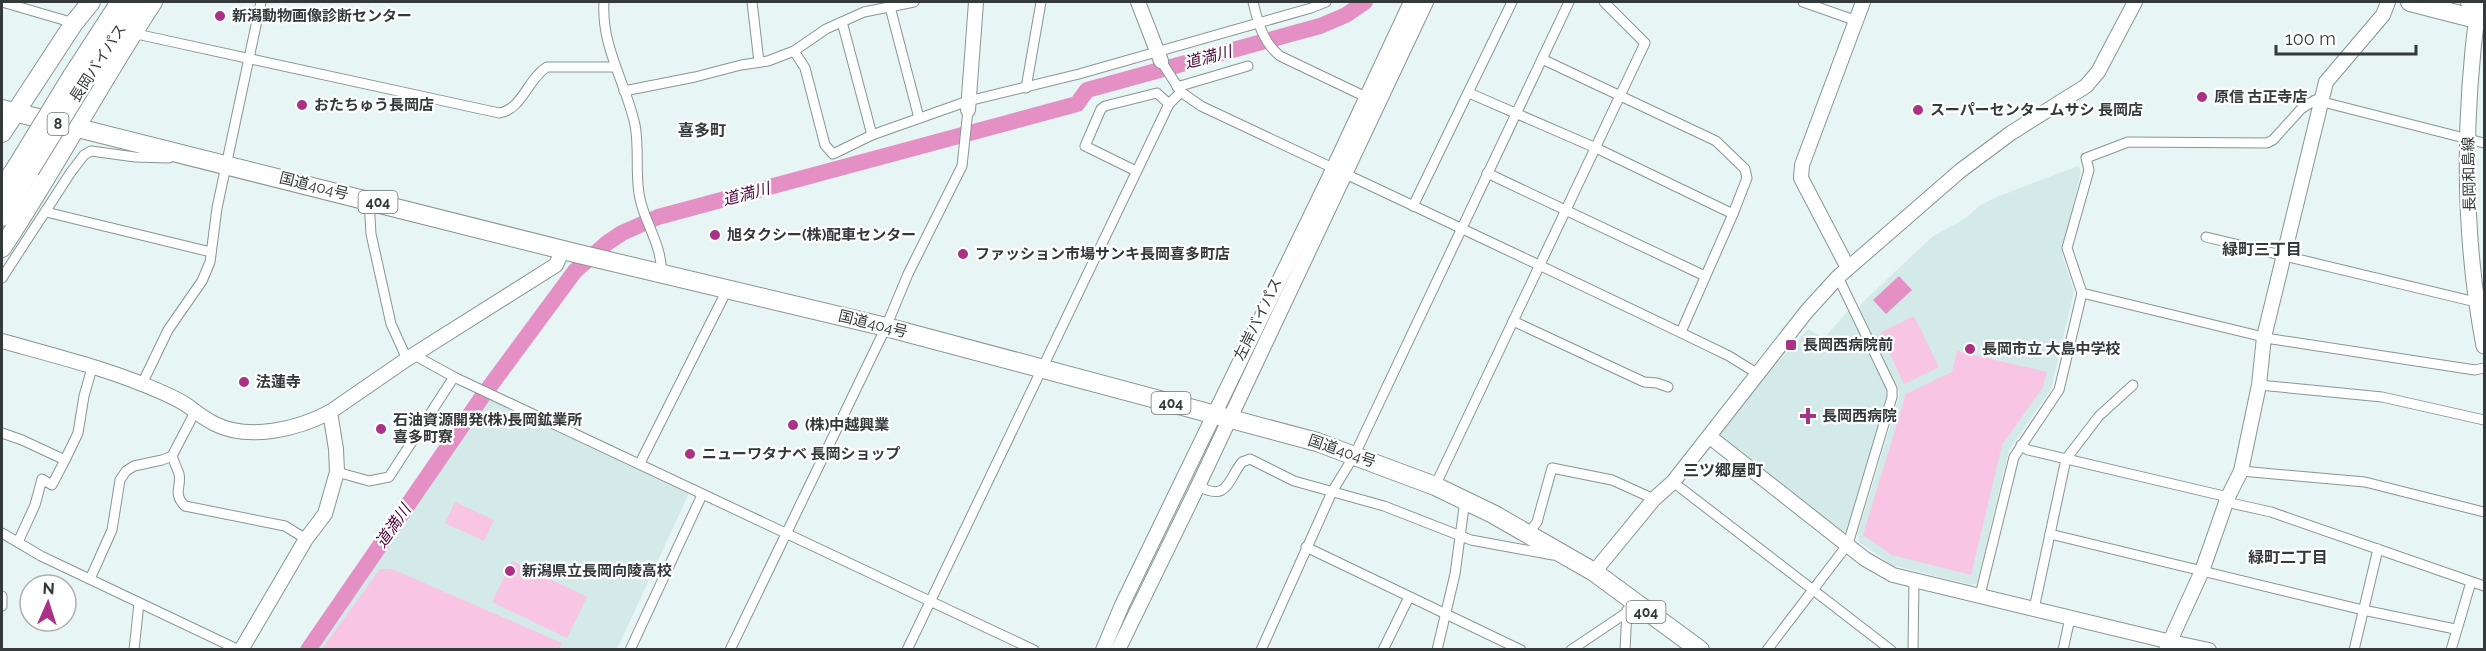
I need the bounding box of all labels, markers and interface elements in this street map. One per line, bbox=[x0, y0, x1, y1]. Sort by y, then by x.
place label: 新潟動物画像診断センター bbox=[232, 7, 412, 25]
marker: 新潟動物画像診断センター bbox=[213, 9, 227, 23]
scale bar bbox=[2276, 18, 2416, 56]
street label: 長岡バイパス bbox=[66, 20, 130, 106]
text: 100 m bbox=[2285, 28, 2336, 49]
water label: 道満川 bbox=[1182, 41, 1236, 72]
place label: 原信 古正寺店 bbox=[2214, 88, 2308, 106]
marker: 原信 古正寺店 bbox=[2195, 90, 2209, 104]
place label: おたちゅう長岡店 bbox=[314, 96, 434, 114]
marker: おたちゅう長岡店 bbox=[295, 98, 309, 112]
place label: スーパーセンタームサシ 長岡店 bbox=[1930, 101, 2143, 119]
marker: スーパーセンタームサシ 長岡店 bbox=[1911, 103, 1925, 117]
road number: 8 bbox=[48, 113, 68, 135]
district label: 喜多町 bbox=[678, 121, 726, 140]
street label: 長岡和島線 bbox=[2459, 136, 2479, 212]
street label: 国道404号 bbox=[278, 169, 350, 203]
water label: 道満川 bbox=[720, 178, 774, 209]
road number: 404 bbox=[358, 191, 398, 213]
place label: 旭タクシー(株)配車センター bbox=[727, 226, 916, 244]
marker: 旭タクシー(株)配車センター bbox=[708, 228, 722, 242]
district label: 緑町三丁目 bbox=[2222, 240, 2302, 259]
place label: ファッション市場サンキ長岡喜多町店 bbox=[975, 245, 1230, 263]
marker: ファッション市場サンキ長岡喜多町店 bbox=[956, 247, 970, 261]
street label: 左岸バイパス bbox=[1230, 275, 1286, 363]
street label: 国道404号 bbox=[837, 307, 909, 341]
place label: 長岡西病院前 bbox=[1803, 336, 1893, 354]
marker: 長岡西病院前 bbox=[1784, 338, 1798, 352]
place label: 長岡市立 大島中学校 bbox=[1982, 340, 2121, 358]
marker: 長岡市立 大島中学校 bbox=[1963, 342, 1977, 356]
place label: 法蓮寺 bbox=[256, 373, 301, 391]
marker: 法蓮寺 bbox=[237, 375, 251, 389]
road number: 404 bbox=[1152, 392, 1190, 414]
marker: 長岡西病院 bbox=[1799, 407, 1817, 425]
place label: 長岡西病院 bbox=[1822, 407, 1897, 425]
place label: 石油資源開発(株)長岡鉱業所 喜多町寮 bbox=[393, 411, 582, 446]
place label: (株)中越興業 bbox=[805, 416, 889, 434]
marker: (株)中越興業 bbox=[786, 418, 800, 432]
marker: 石油資源開発(株)長岡鉱業所 喜多町寮 bbox=[374, 422, 388, 436]
street label: 国道404号 bbox=[1306, 431, 1378, 471]
place label: ニューワタナベ 長岡ショップ bbox=[702, 445, 901, 463]
marker: ニューワタナベ 長岡ショップ bbox=[683, 447, 697, 461]
district label: 三ツ郷屋町 bbox=[1683, 461, 1763, 480]
water label: 道満川 bbox=[371, 499, 416, 551]
district label: 緑町二丁目 bbox=[2248, 548, 2328, 567]
place label: 新潟県立長岡向陵高校 bbox=[522, 562, 672, 580]
marker: 新潟県立長岡向陵高校 bbox=[503, 564, 517, 578]
north arrow bbox=[18, 573, 78, 633]
text: N bbox=[42, 579, 55, 598]
road number: 404 bbox=[1626, 601, 1666, 623]

